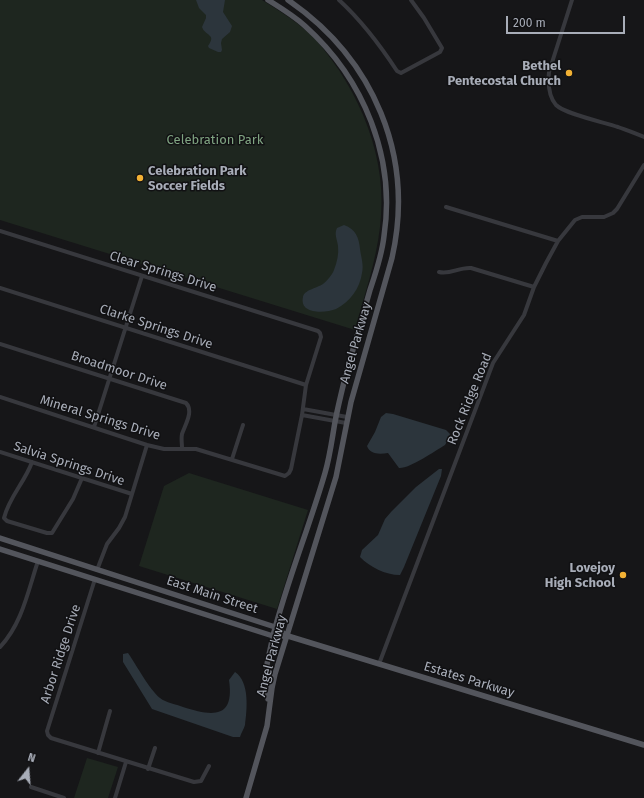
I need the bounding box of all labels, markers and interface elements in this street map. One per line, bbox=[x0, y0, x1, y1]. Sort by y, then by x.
scale bar bbox=[508, 8, 627, 34]
text: 200 m bbox=[513, 16, 546, 30]
place label: Bethel Pentecostal Church bbox=[447, 58, 561, 89]
marker: Bethel Pentecostal Church bbox=[564, 68, 574, 78]
park label: Celebration Park bbox=[167, 132, 263, 148]
place label: Celebration Park Soccer Fields bbox=[148, 163, 247, 194]
marker: Celebration Park Soccer Fields bbox=[135, 173, 145, 183]
street label: Clear Springs Drive bbox=[108, 248, 218, 296]
street label: Angel Parkway bbox=[337, 300, 375, 386]
street label: Clarke Springs Drive bbox=[98, 301, 214, 353]
street label: Broadmoor Drive bbox=[69, 348, 169, 394]
street label: Rock Ridge Road bbox=[444, 351, 496, 447]
street label: Mineral Springs Drive bbox=[38, 392, 162, 444]
street label: Salvia Springs Drive bbox=[11, 439, 127, 489]
place label: Lovejoy High School bbox=[545, 560, 615, 591]
marker: Lovejoy High School bbox=[618, 570, 628, 580]
street label: East Main Street bbox=[164, 573, 260, 617]
street label: Arbor Ridge Drive bbox=[38, 603, 84, 705]
street label: Angel Parkway bbox=[254, 613, 290, 699]
street label: Estates Parkway bbox=[422, 659, 516, 701]
north arrow bbox=[8, 750, 48, 790]
text: N bbox=[26, 751, 37, 765]

